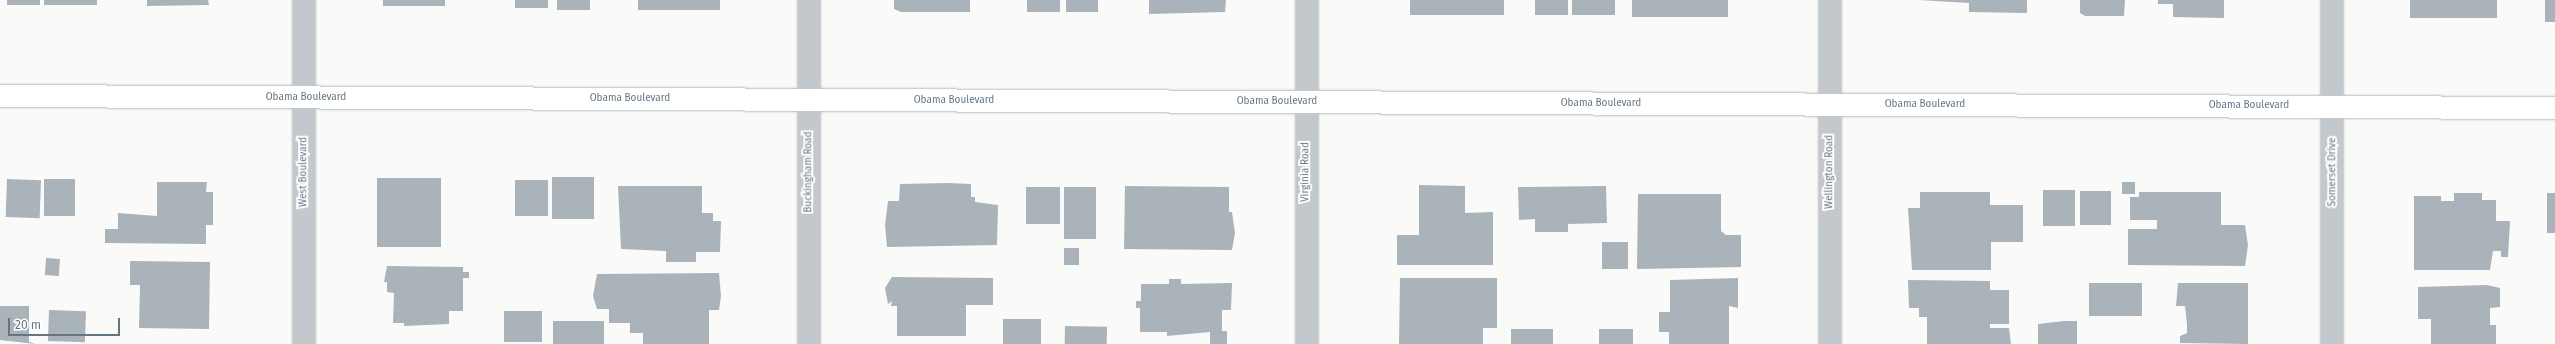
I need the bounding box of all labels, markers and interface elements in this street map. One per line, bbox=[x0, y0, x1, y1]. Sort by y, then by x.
street label: Obama Boulevard bbox=[266, 92, 346, 104]
street label: Obama Boulevard bbox=[590, 93, 670, 105]
street label: Obama Boulevard bbox=[914, 95, 994, 107]
street label: Obama Boulevard bbox=[1237, 96, 1317, 108]
street label: Obama Boulevard bbox=[1561, 98, 1641, 110]
street label: Obama Boulevard bbox=[1885, 99, 1965, 111]
street label: Obama Boulevard bbox=[2209, 100, 2289, 112]
street label: Buckingham Road bbox=[803, 131, 815, 213]
street label: Wellington Road bbox=[1824, 135, 1836, 209]
street label: West Boulevard bbox=[298, 137, 310, 207]
street label: Somerset Drive bbox=[2327, 138, 2339, 206]
street label: Virginia Road bbox=[1300, 142, 1312, 202]
scale bar bbox=[10, 310, 122, 336]
text: 20 m bbox=[15, 318, 41, 332]

